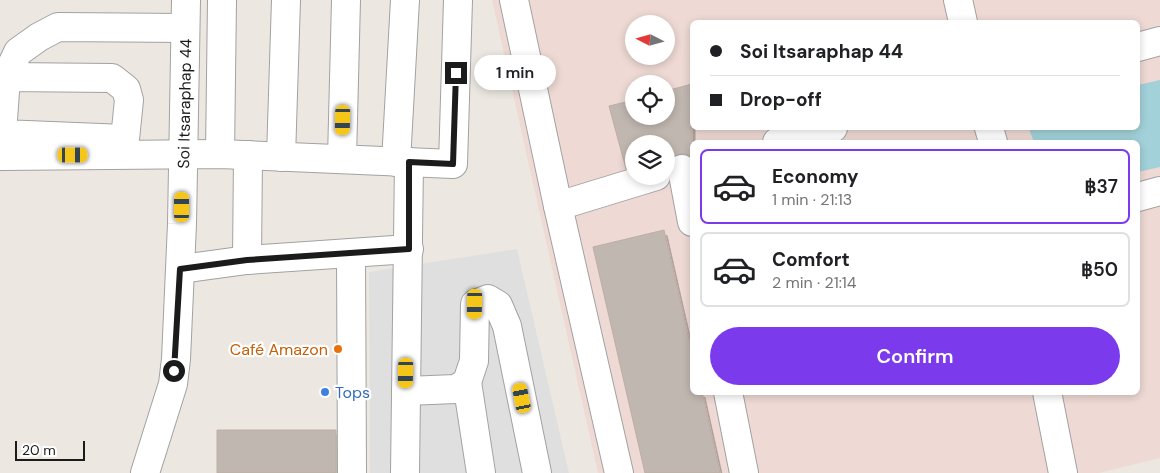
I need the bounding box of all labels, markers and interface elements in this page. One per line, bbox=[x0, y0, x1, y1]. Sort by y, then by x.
north arrow bbox=[625, 15, 675, 65]
map controls bbox=[625, 15, 675, 185]
street label: Soi Itsaraphap 44 bbox=[172, 38, 196, 169]
text: Soi Itsaraphap 44 bbox=[740, 39, 903, 64]
callout: 1 min bbox=[474, 56, 556, 90]
route end bbox=[445, 62, 467, 84]
text: 1 min bbox=[496, 62, 534, 83]
button: locate bbox=[625, 75, 675, 125]
text: Drop-off bbox=[740, 87, 822, 112]
car bbox=[335, 105, 350, 135]
button: layers bbox=[625, 135, 675, 185]
car bbox=[58, 148, 88, 163]
icon: car bbox=[712, 164, 757, 209]
text: Economy bbox=[772, 164, 859, 189]
text: ฿37 bbox=[1085, 174, 1118, 199]
text: 1 min · 21:13 bbox=[772, 189, 852, 210]
car bbox=[174, 192, 189, 222]
icon: car bbox=[712, 247, 757, 292]
text: Comfort bbox=[772, 247, 850, 272]
text: ฿50 bbox=[1081, 257, 1118, 282]
text: 2 min · 21:14 bbox=[772, 272, 857, 293]
car bbox=[467, 289, 482, 319]
button: Confirm bbox=[710, 327, 1120, 385]
place label: Café Amazon bbox=[230, 339, 328, 360]
marker: Café Amazon bbox=[332, 343, 344, 355]
car bbox=[398, 358, 413, 388]
route start bbox=[163, 360, 185, 382]
place label: Tops bbox=[335, 382, 370, 403]
car bbox=[511, 382, 532, 414]
marker: Tops bbox=[319, 386, 331, 398]
scale bar bbox=[15, 438, 85, 461]
text: 20 m bbox=[22, 441, 56, 459]

